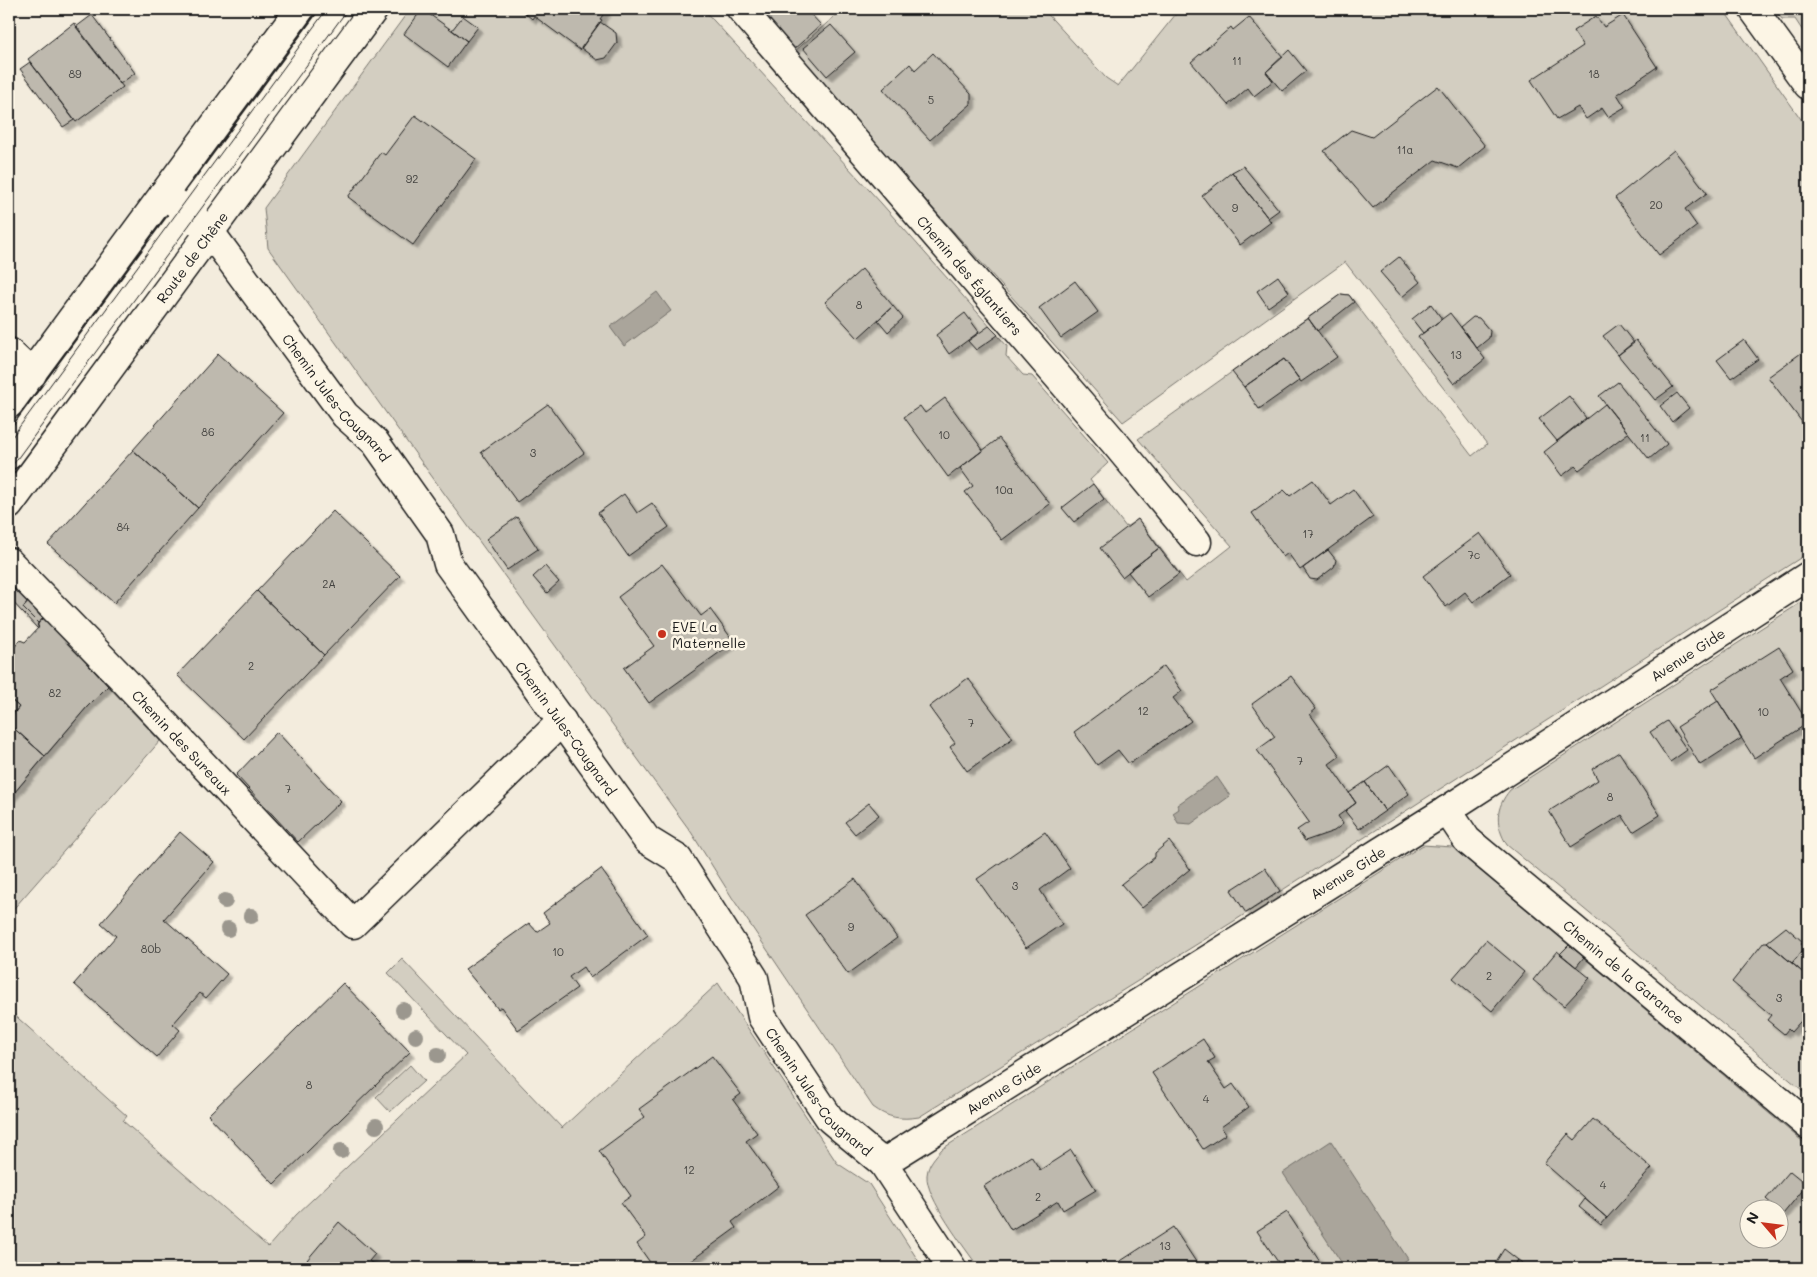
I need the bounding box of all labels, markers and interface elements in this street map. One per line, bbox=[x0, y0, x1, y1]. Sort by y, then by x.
house number: 11 bbox=[1232, 53, 1242, 68]
house number: 89 bbox=[68, 66, 82, 81]
house number: 18 bbox=[1588, 66, 1600, 81]
house number: 5 bbox=[928, 92, 934, 107]
house number: 11a bbox=[1397, 142, 1413, 157]
house number: 92 bbox=[406, 171, 418, 186]
house number: 20 bbox=[1650, 197, 1663, 212]
house number: 9 bbox=[1232, 200, 1239, 215]
street label: Route de Chêne bbox=[151, 207, 232, 307]
street label: Chemin des Églantiers bbox=[913, 211, 1027, 339]
house number: 8 bbox=[856, 297, 863, 312]
street label: Chemin Jules-Cougnard bbox=[278, 329, 395, 465]
house number: 13 bbox=[1450, 347, 1462, 362]
house number: 86 bbox=[201, 424, 215, 439]
house number: 10 bbox=[938, 427, 950, 442]
house number: 11 bbox=[1640, 430, 1650, 445]
house number: 3 bbox=[530, 445, 537, 460]
house number: 10a bbox=[995, 482, 1013, 497]
house number: 84 bbox=[116, 519, 130, 534]
house number: 17 bbox=[1302, 526, 1314, 541]
house number: 7c bbox=[1468, 547, 1480, 562]
house number: 2A bbox=[322, 576, 336, 591]
place label: EVE La Maternelle bbox=[672, 617, 746, 652]
street label: Avenue Gide bbox=[1647, 623, 1728, 685]
marker: EVE La Maternelle bbox=[656, 628, 668, 640]
street label: Chemin Jules-Cougnard bbox=[511, 657, 621, 799]
house number: 2 bbox=[248, 658, 254, 673]
house number: 82 bbox=[49, 685, 61, 700]
street label: Chemin des Sureaux bbox=[128, 685, 236, 799]
house number: 12 bbox=[1137, 703, 1149, 718]
house number: 10 bbox=[1757, 704, 1769, 719]
house number: 7 bbox=[968, 715, 974, 730]
house number: 7 bbox=[1297, 753, 1303, 768]
house number: 7 bbox=[285, 781, 291, 796]
house number: 8 bbox=[1607, 789, 1614, 804]
street label: Avenue Gide bbox=[1306, 842, 1389, 903]
house number: 3 bbox=[1012, 878, 1019, 893]
street label: Chemin de la Garance bbox=[1560, 915, 1689, 1028]
house number: 9 bbox=[848, 919, 855, 934]
house number: 80b bbox=[141, 941, 161, 956]
house number: 10 bbox=[552, 944, 564, 959]
house number: 2 bbox=[1486, 968, 1492, 983]
house number: 3 bbox=[1776, 990, 1783, 1005]
street label: Chemin Jules-Cougnard bbox=[762, 1023, 877, 1160]
street label: Avenue Gide bbox=[962, 1057, 1045, 1118]
house number: 8 bbox=[306, 1077, 313, 1092]
house number: 4 bbox=[1203, 1091, 1210, 1106]
house number: 12 bbox=[683, 1162, 695, 1177]
house number: 4 bbox=[1600, 1177, 1607, 1192]
house number: 2 bbox=[1035, 1189, 1041, 1204]
north arrow bbox=[1740, 1200, 1790, 1250]
text: N bbox=[1741, 1209, 1763, 1227]
house number: 13 bbox=[1159, 1238, 1171, 1253]

